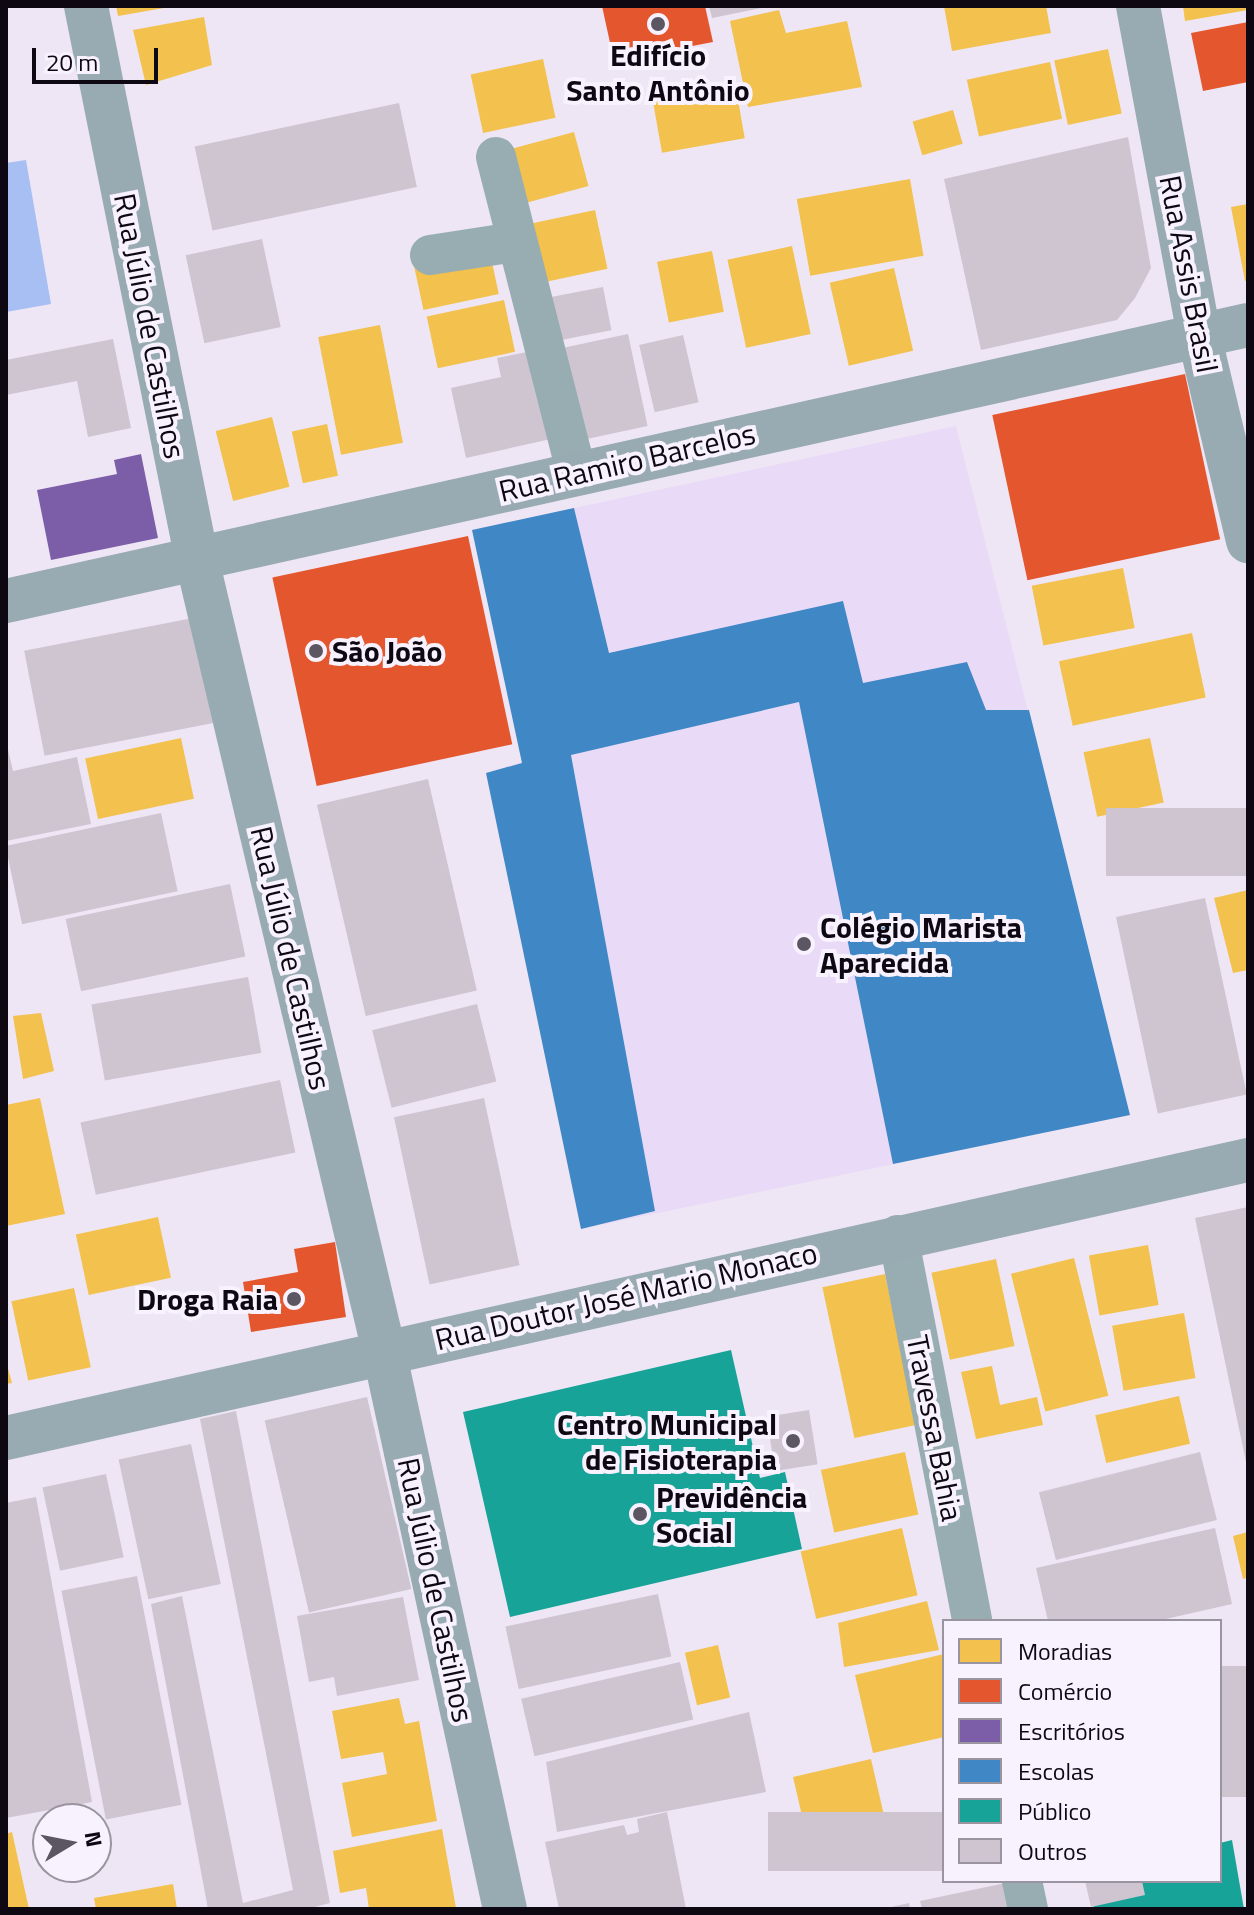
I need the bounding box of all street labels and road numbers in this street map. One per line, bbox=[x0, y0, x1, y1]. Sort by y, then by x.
street label: Rua Assis Brasil bbox=[1152, 172, 1226, 376]
street label: Rua Júlio de Castilhos bbox=[107, 190, 193, 462]
street label: Rua Ramiro Barcelos bbox=[495, 415, 759, 509]
street label: Rua Júlio de Castilhos bbox=[243, 823, 339, 1093]
street label: Rua Doutor José Mario Monaco bbox=[432, 1234, 820, 1358]
street label: Travessa Bahia bbox=[899, 1332, 971, 1524]
street label: Rua Júlio de Castilhos bbox=[390, 1455, 482, 1725]

